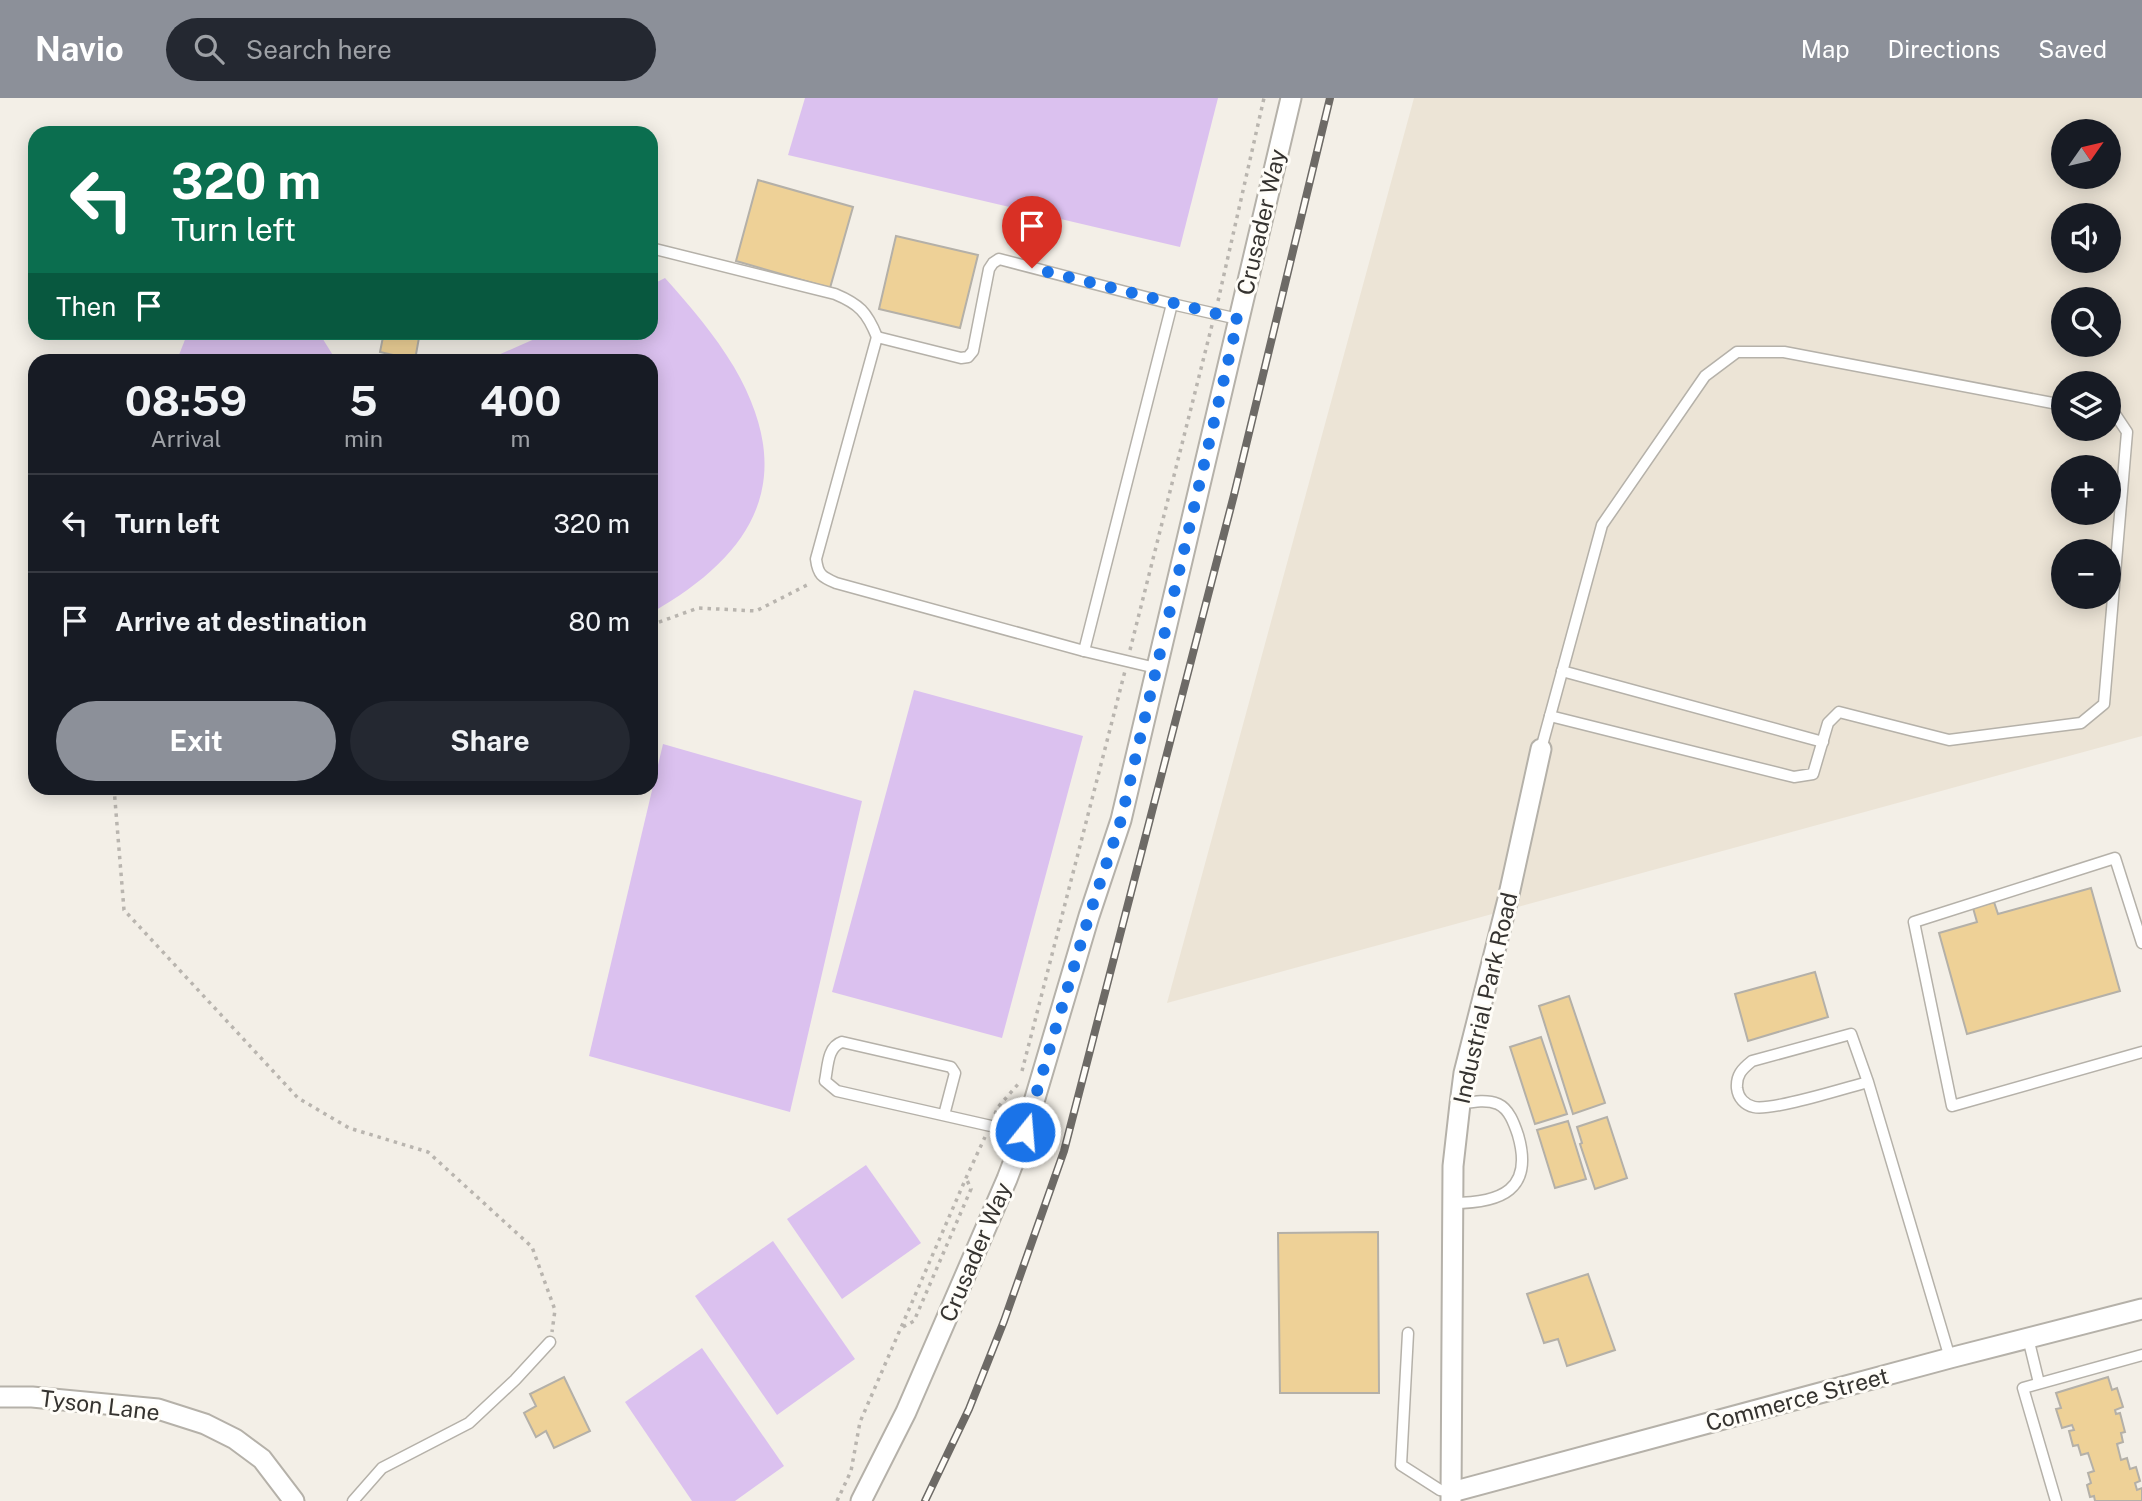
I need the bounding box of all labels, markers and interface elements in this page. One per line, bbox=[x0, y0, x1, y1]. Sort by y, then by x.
search box bbox=[166, 18, 656, 81]
text: Navio bbox=[35, 30, 124, 68]
icon: search bbox=[190, 30, 228, 68]
text: Search here bbox=[246, 34, 392, 65]
text: Map bbox=[1801, 35, 1850, 63]
text: Directions bbox=[1888, 35, 2000, 63]
text: Saved bbox=[2038, 35, 2107, 63]
north arrow bbox=[2051, 119, 2121, 189]
map controls bbox=[2051, 119, 2121, 609]
street label: Crusader Way bbox=[1231, 146, 1291, 298]
text: 320 m bbox=[171, 152, 321, 210]
icon: left bbox=[56, 154, 147, 245]
pin bbox=[1002, 196, 1062, 268]
button: sound bbox=[2051, 203, 2121, 273]
icon: arrive bbox=[1013, 207, 1051, 245]
text: Turn left bbox=[171, 211, 296, 248]
icon: arrive bbox=[130, 287, 168, 325]
button: search bbox=[2051, 287, 2121, 357]
text: Then bbox=[56, 291, 116, 322]
button: layers bbox=[2051, 371, 2121, 441]
text: 08:59 bbox=[125, 376, 247, 425]
text: 5 bbox=[349, 376, 378, 425]
text: 400 bbox=[480, 376, 561, 425]
text: Arrival bbox=[150, 425, 221, 452]
text: min bbox=[344, 425, 383, 452]
text: m bbox=[511, 425, 530, 452]
button: + bbox=[2051, 455, 2121, 525]
icon: left bbox=[56, 504, 94, 542]
text: Turn left bbox=[115, 508, 220, 539]
text: 320 m bbox=[553, 508, 630, 539]
button: − bbox=[2051, 539, 2121, 609]
icon: arrive bbox=[56, 602, 94, 640]
text: Arrive at destination bbox=[115, 606, 367, 637]
text: 80 m bbox=[569, 606, 630, 637]
button: Exit bbox=[56, 701, 336, 781]
button: Share bbox=[350, 701, 630, 781]
street label: Industrial Park Road bbox=[1448, 890, 1522, 1106]
position arrow bbox=[988, 1095, 1062, 1169]
street label: Crusader Way bbox=[933, 1178, 1017, 1326]
street label: Commerce Street bbox=[1702, 1362, 1892, 1436]
street label: Tyson Lane bbox=[39, 1384, 161, 1426]

